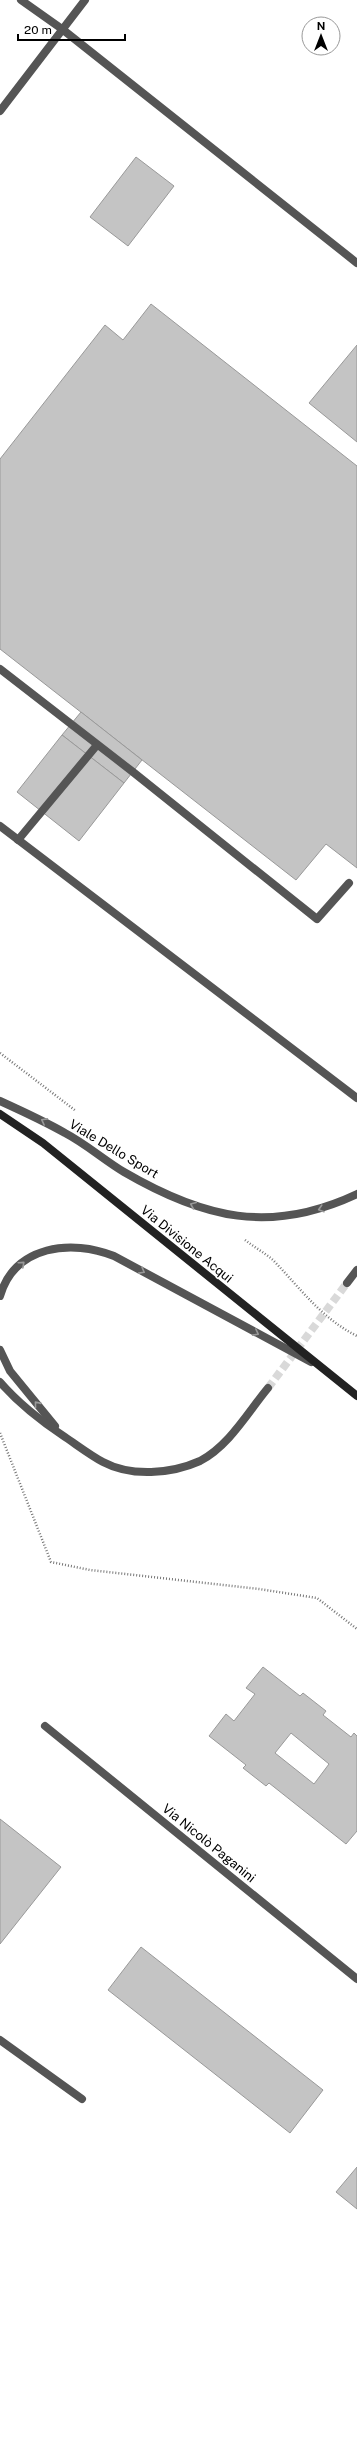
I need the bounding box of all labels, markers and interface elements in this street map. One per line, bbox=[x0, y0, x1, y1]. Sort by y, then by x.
scale bar bbox=[18, 16, 125, 42]
north arrow bbox=[301, 16, 341, 56]
text: N bbox=[317, 20, 325, 32]
text: 20 m bbox=[24, 23, 52, 37]
street label: Viale Dello Sport bbox=[67, 1117, 161, 1181]
one-way arrow bbox=[41, 1119, 48, 1126]
street label: Via Divisione Acqui bbox=[138, 1202, 236, 1286]
one-way arrow bbox=[190, 1202, 198, 1210]
one-way arrow bbox=[318, 1204, 325, 1213]
one-way arrow bbox=[17, 1262, 24, 1269]
one-way arrow bbox=[138, 1266, 145, 1273]
one-way arrow bbox=[252, 1328, 259, 1335]
one-way arrow bbox=[34, 1401, 41, 1409]
street label: Via Nicolò Paganini bbox=[159, 1801, 259, 1885]

